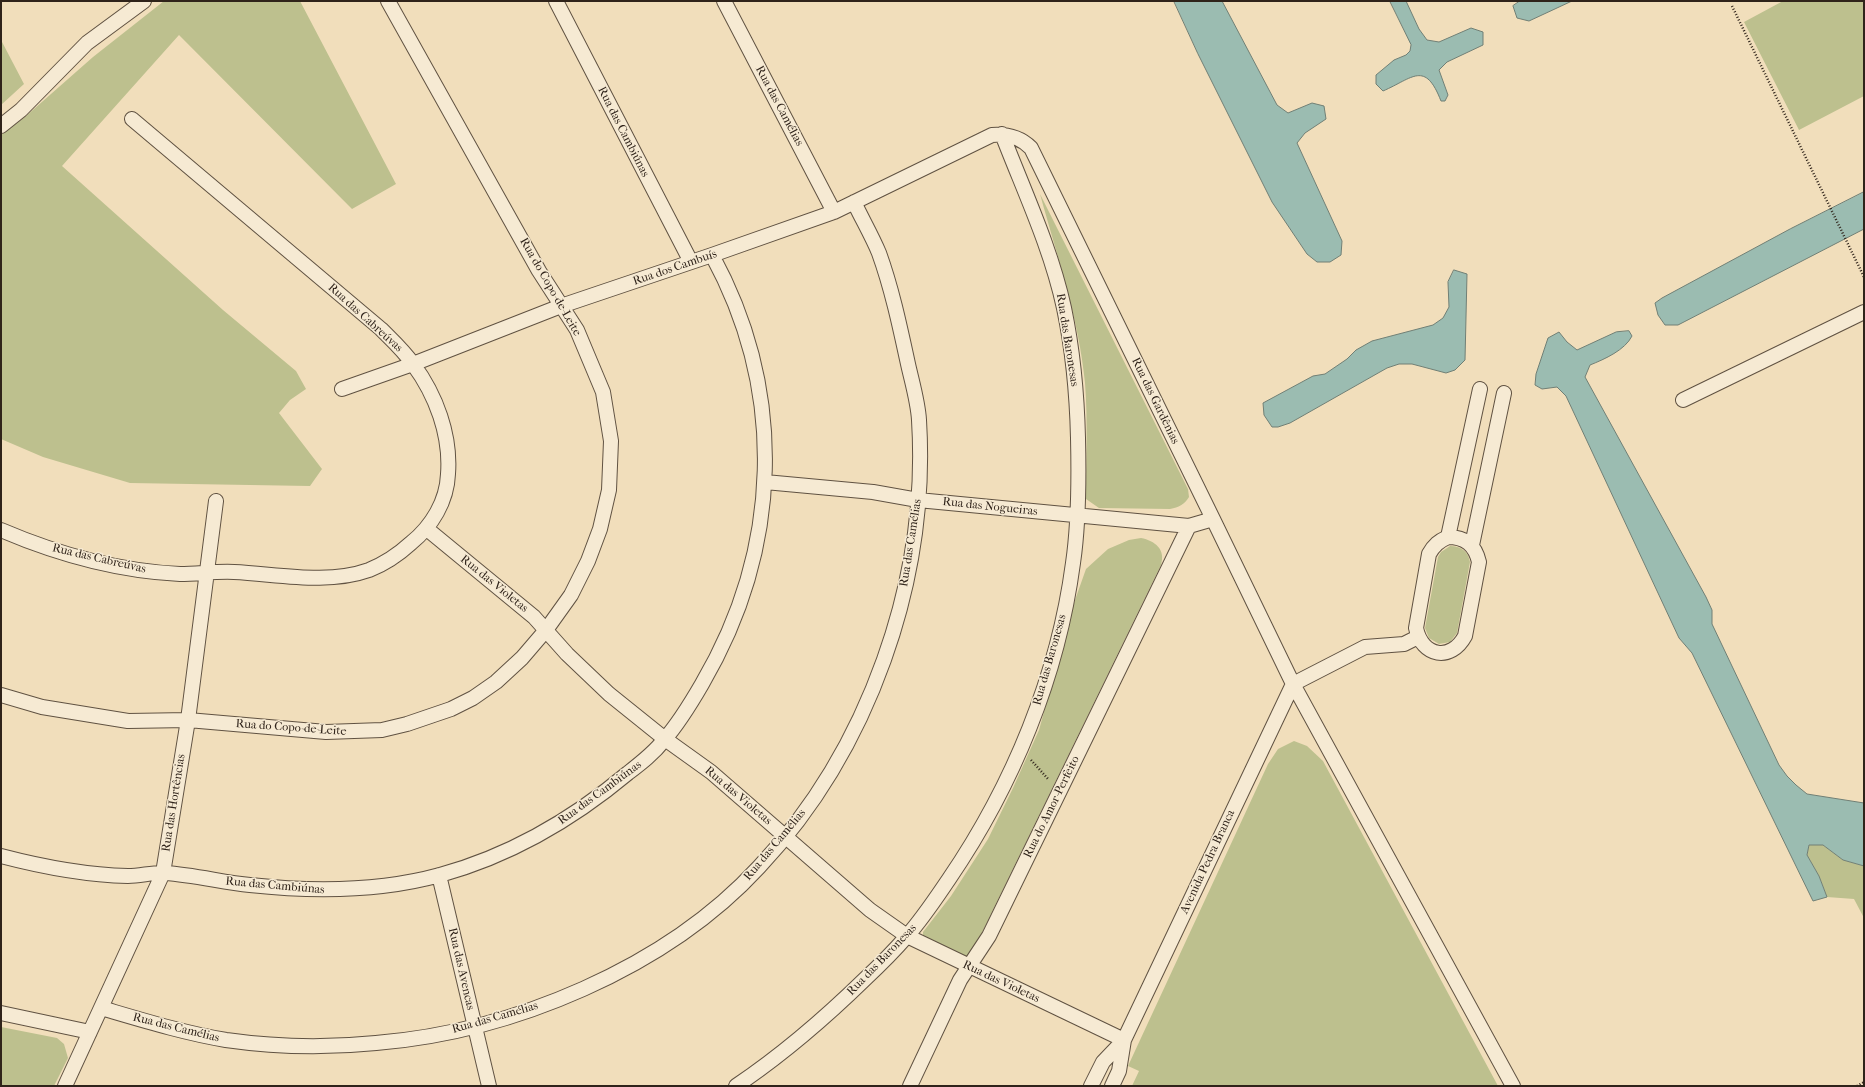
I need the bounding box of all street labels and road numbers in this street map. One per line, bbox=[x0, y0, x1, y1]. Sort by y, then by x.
street label: Rua das Camélias bbox=[752, 63, 806, 149]
street label: Rua das Cambiúnas bbox=[594, 84, 652, 180]
street label: Rua do Copo-de-Leite bbox=[516, 235, 584, 339]
street label: Rua dos Cambuís bbox=[631, 247, 719, 289]
street label: Rua das Cabreúvas bbox=[325, 281, 405, 355]
street label: Rua das Baronesas bbox=[1053, 292, 1081, 388]
street label: Rua das Gardênias bbox=[1128, 355, 1182, 447]
street label: Rua das Nogueiras bbox=[942, 495, 1038, 519]
street label: Rua das Camélias bbox=[897, 498, 925, 588]
street label: Rua das Cabreúvas bbox=[51, 541, 147, 577]
street label: Rua das Violetas bbox=[457, 552, 531, 616]
street label: Rua das Baronesas bbox=[1030, 613, 1070, 707]
street label: Rua do Copo-de-Leite bbox=[235, 717, 347, 739]
street label: Rua das Hortências bbox=[159, 753, 189, 853]
street label: Rua do Amor-Perfeito bbox=[1021, 753, 1083, 861]
street label: Rua das Cambiúnas bbox=[556, 758, 644, 828]
street label: Rua das Violetas bbox=[702, 764, 774, 828]
street label: Rua das Camélias bbox=[741, 806, 809, 884]
street label: Avenida Pedra Branca bbox=[1178, 808, 1238, 916]
street label: Rua das Cambiúnas bbox=[225, 874, 325, 898]
street label: Rua das Baronesas bbox=[844, 921, 920, 999]
street label: Rua das Avencas bbox=[445, 926, 477, 1012]
street label: Rua das Violetas bbox=[960, 958, 1042, 1006]
street label: Rua das Camélias bbox=[450, 999, 540, 1037]
street label: Rua das Camélias bbox=[131, 1010, 221, 1046]

